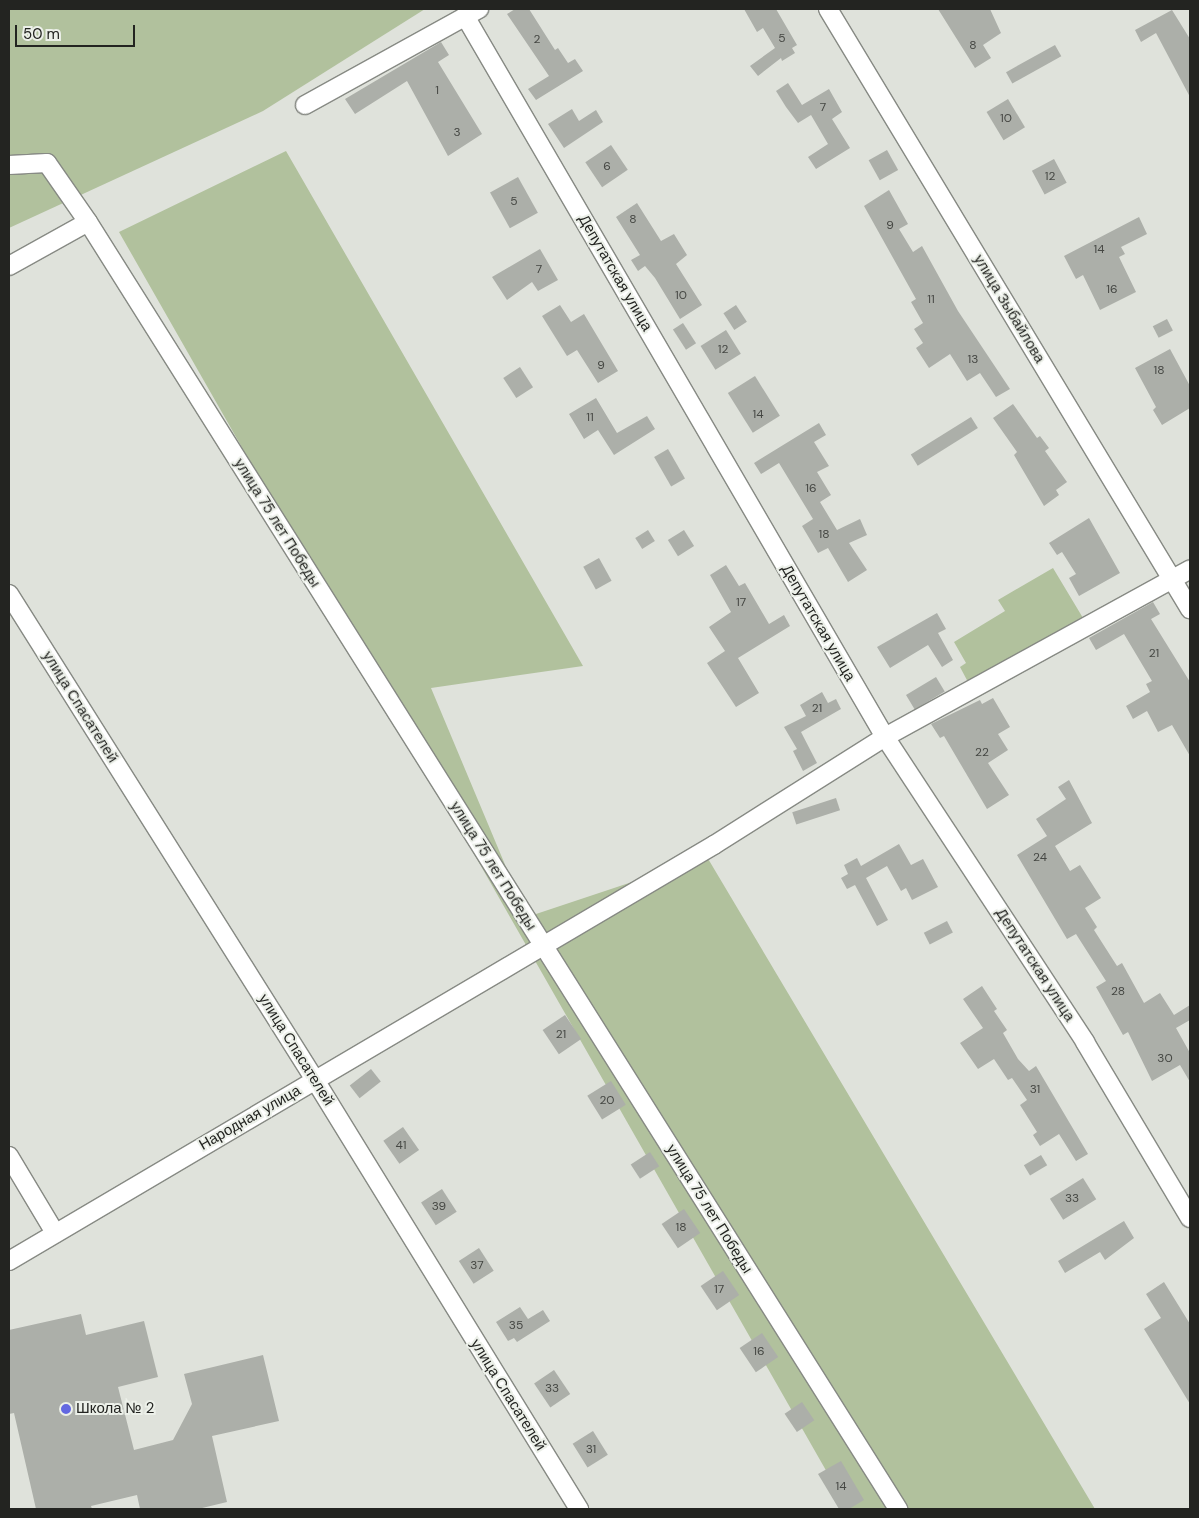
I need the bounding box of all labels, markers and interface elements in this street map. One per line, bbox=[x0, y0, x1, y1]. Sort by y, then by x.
scale bar bbox=[18, 15, 138, 47]
text: 50 m bbox=[23, 24, 60, 44]
house number: 5 bbox=[778, 32, 786, 46]
house number: 2 bbox=[534, 33, 540, 47]
house number: 8 bbox=[969, 39, 977, 53]
house number: 1 bbox=[435, 84, 439, 98]
house number: 7 bbox=[820, 101, 826, 115]
house number: 10 bbox=[1000, 112, 1012, 126]
house number: 3 bbox=[453, 126, 461, 140]
house number: 6 bbox=[603, 160, 611, 174]
house number: 12 bbox=[1045, 170, 1055, 184]
house number: 5 bbox=[510, 195, 518, 209]
street label: Депутатская улица bbox=[574, 212, 656, 334]
house number: 8 bbox=[629, 213, 637, 227]
house number: 9 bbox=[886, 219, 894, 233]
house number: 14 bbox=[1093, 243, 1105, 257]
street label: улица Зыбайлова bbox=[969, 251, 1049, 367]
house number: 7 bbox=[536, 263, 542, 277]
house number: 16 bbox=[1106, 283, 1118, 297]
house number: 10 bbox=[675, 289, 687, 303]
house number: 11 bbox=[927, 293, 935, 307]
house number: 12 bbox=[718, 343, 728, 357]
house number: 13 bbox=[968, 353, 978, 367]
house number: 9 bbox=[597, 359, 605, 373]
house number: 18 bbox=[1153, 364, 1165, 378]
house number: 14 bbox=[752, 408, 764, 422]
house number: 11 bbox=[586, 411, 594, 425]
street label: улица 75 лет Победы bbox=[230, 455, 324, 591]
house number: 16 bbox=[805, 482, 817, 496]
house number: 18 bbox=[818, 528, 830, 542]
street label: Депутатская улица bbox=[777, 562, 859, 684]
house number: 17 bbox=[736, 596, 746, 610]
house number: 21 bbox=[1149, 647, 1159, 661]
street label: улица Спасателей bbox=[38, 648, 122, 766]
house number: 21 bbox=[812, 702, 822, 716]
house number: 22 bbox=[975, 746, 989, 760]
street label: улица 75 лет Победы bbox=[446, 798, 540, 934]
house number: 24 bbox=[1033, 851, 1047, 865]
street label: Депутатская улица bbox=[992, 905, 1078, 1025]
house number: 28 bbox=[1111, 985, 1125, 999]
street label: улица Спасателей bbox=[254, 991, 338, 1109]
house number: 21 bbox=[556, 1028, 566, 1042]
house number: 30 bbox=[1157, 1052, 1173, 1066]
street label: Народная улица bbox=[196, 1082, 304, 1154]
house number: 31 bbox=[1030, 1083, 1040, 1097]
house number: 20 bbox=[600, 1094, 614, 1108]
house number: 41 bbox=[395, 1139, 407, 1153]
street label: улица 75 лет Победы bbox=[662, 1141, 756, 1277]
house number: 33 bbox=[1065, 1192, 1079, 1206]
house number: 39 bbox=[432, 1200, 446, 1214]
house number: 18 bbox=[675, 1221, 687, 1235]
house number: 37 bbox=[470, 1259, 484, 1273]
house number: 17 bbox=[714, 1283, 724, 1297]
house number: 35 bbox=[509, 1319, 523, 1333]
street label: улица Спасателей bbox=[466, 1336, 550, 1454]
house number: 16 bbox=[753, 1345, 765, 1359]
house number: 33 bbox=[545, 1382, 559, 1396]
place label: Школа № 2 bbox=[76, 1400, 154, 1418]
marker: Школа № 2 bbox=[60, 1403, 72, 1415]
house number: 31 bbox=[586, 1443, 596, 1457]
house number: 14 bbox=[835, 1480, 847, 1494]

